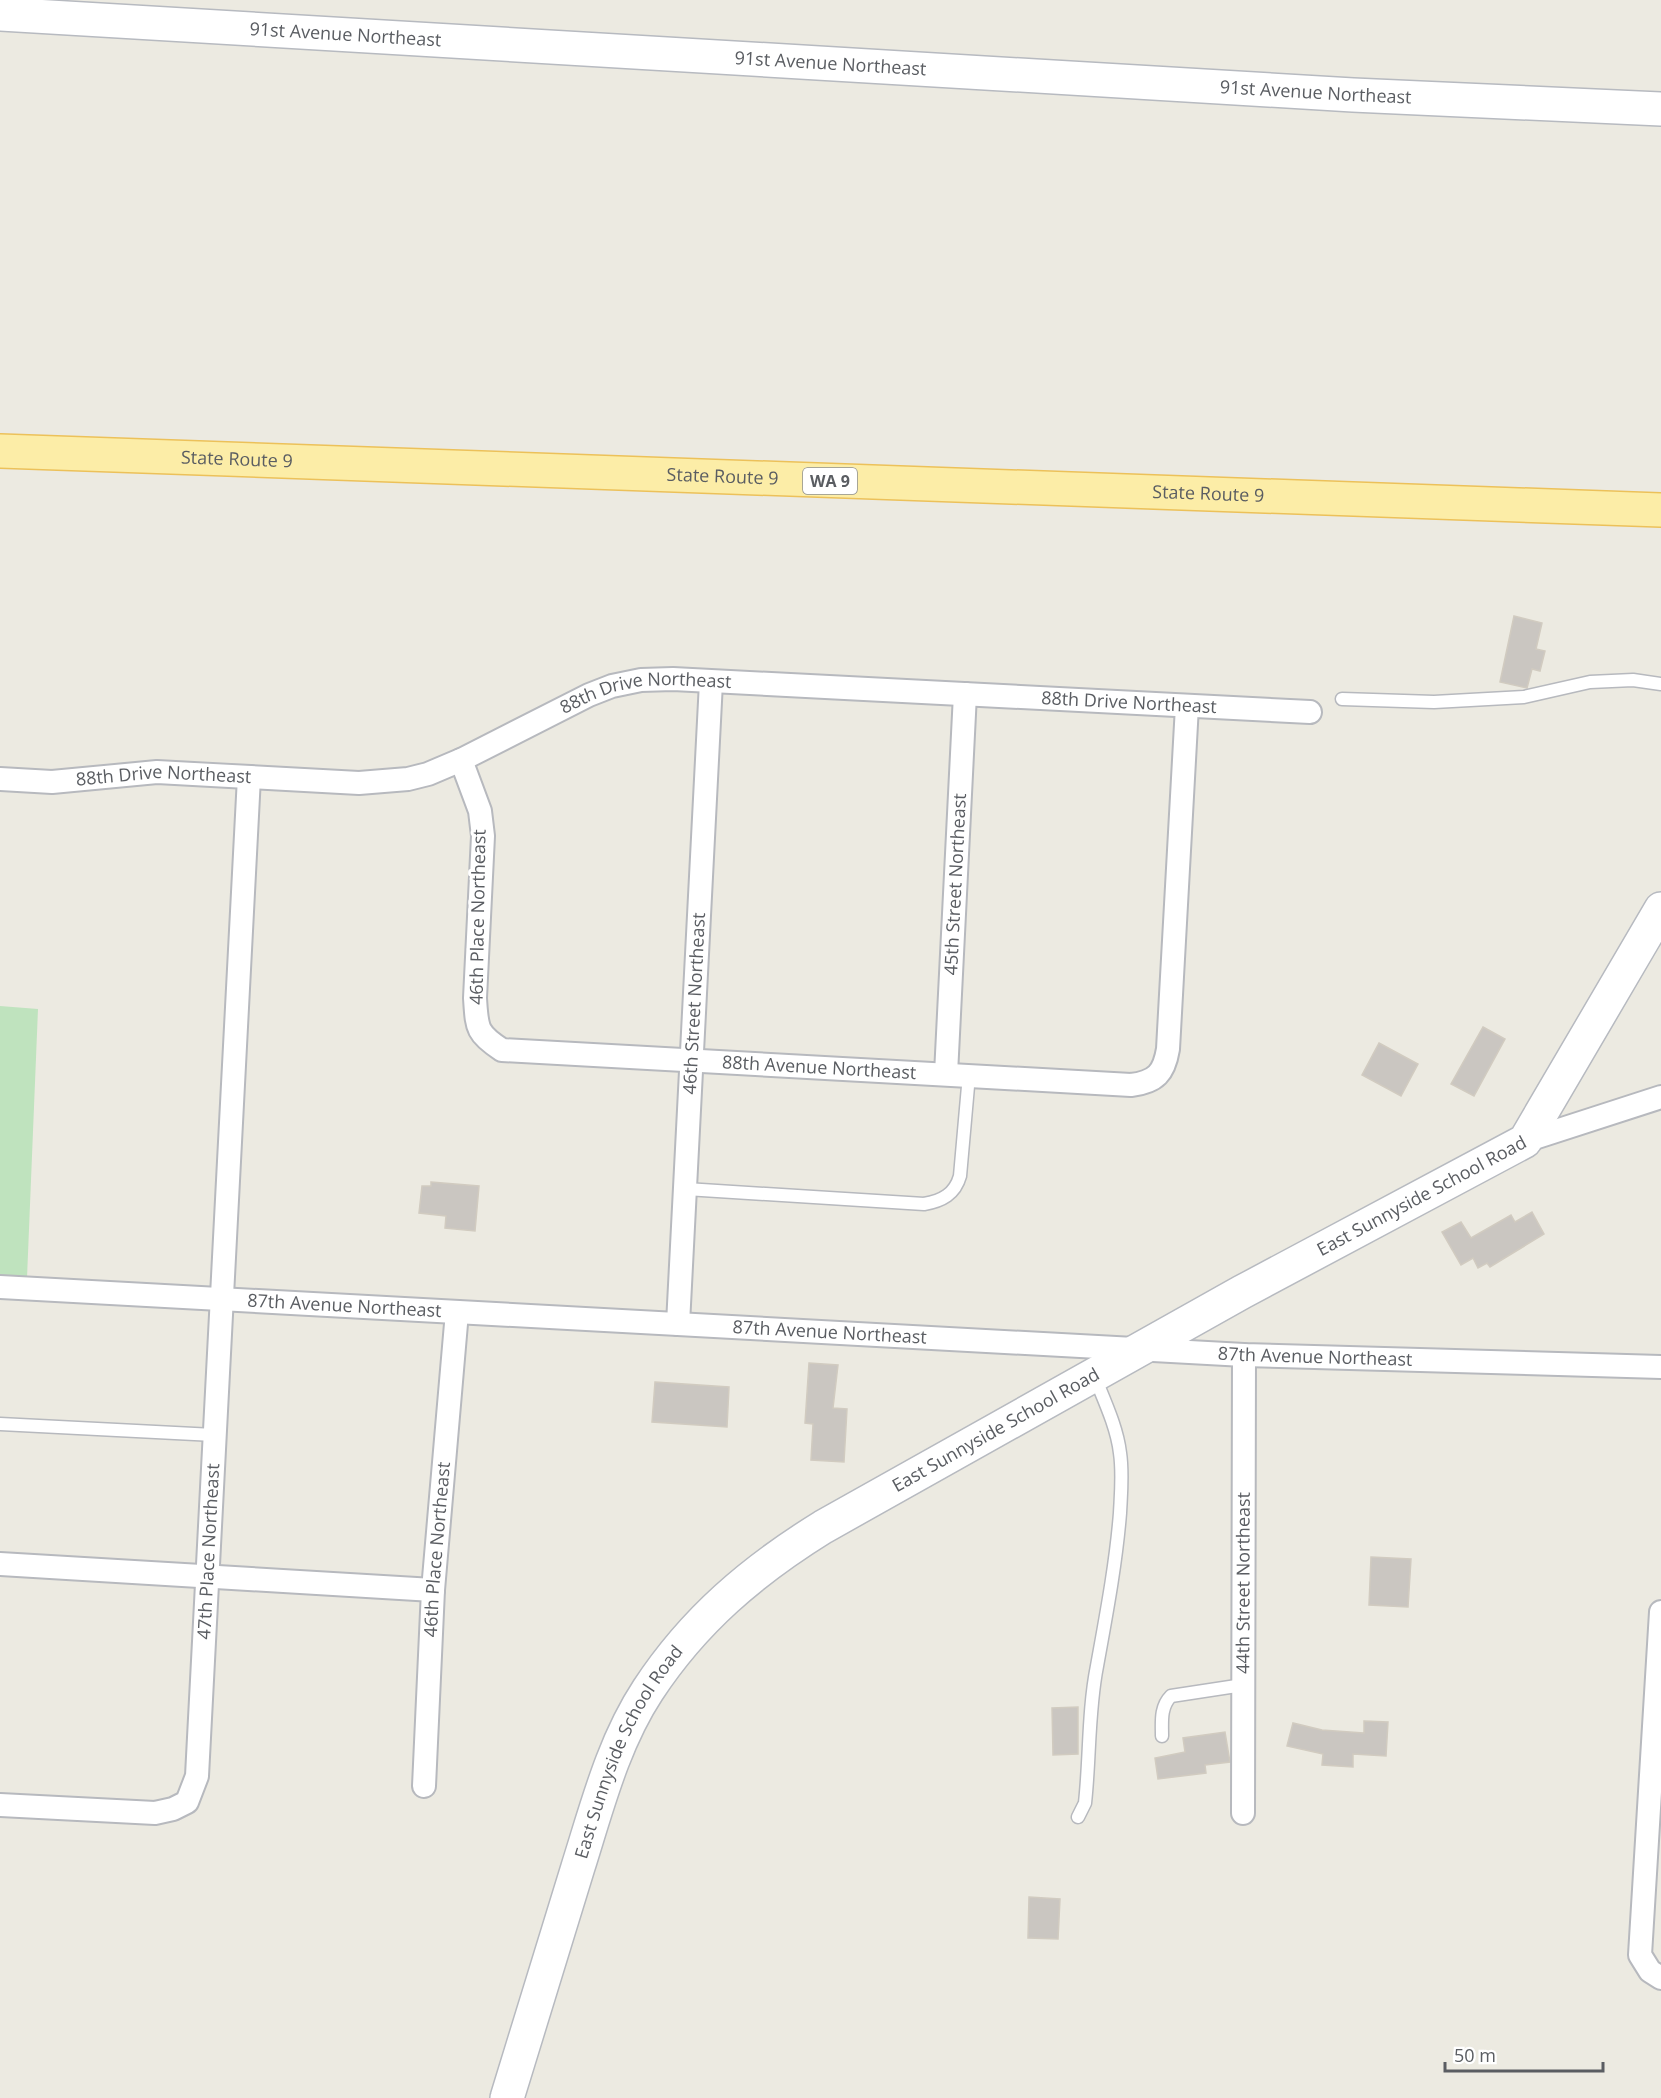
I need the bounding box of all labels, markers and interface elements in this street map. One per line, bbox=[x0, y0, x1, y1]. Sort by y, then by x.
street label: 91st Avenue Northeast bbox=[249, 16, 442, 51]
street label: 91st Avenue Northeast bbox=[734, 45, 927, 80]
street label: 91st Avenue Northeast bbox=[1219, 74, 1412, 109]
street label: State Route 9 bbox=[180, 444, 293, 472]
street label: State Route 9 bbox=[666, 462, 779, 490]
road number: WA 9 bbox=[803, 468, 857, 494]
street label: State Route 9 bbox=[1152, 479, 1265, 507]
street label: 88th Drive Northeast bbox=[555, 666, 732, 719]
street label: 88th Drive Northeast bbox=[1041, 685, 1218, 718]
street label: 88th Drive Northeast bbox=[75, 759, 252, 791]
street label: 45th Street Northeast bbox=[938, 793, 971, 976]
street label: 46th Place Northeast bbox=[463, 829, 491, 1005]
street label: 46th Street Northeast bbox=[677, 912, 710, 1095]
street label: 88th Avenue Northeast bbox=[721, 1049, 917, 1084]
street label: East Sunnyside School Road bbox=[1312, 1129, 1530, 1261]
street label: 87th Avenue Northeast bbox=[247, 1288, 442, 1322]
street label: 87th Avenue Northeast bbox=[732, 1314, 928, 1349]
street label: 87th Avenue Northeast bbox=[1217, 1341, 1413, 1371]
street label: East Sunnyside School Road bbox=[887, 1361, 1103, 1497]
street label: 46th Place Northeast bbox=[418, 1461, 455, 1638]
street label: 47th PIace Northeast bbox=[191, 1463, 224, 1640]
street label: 44th Street Northeast bbox=[1230, 1492, 1255, 1674]
street label: East Sunnyside School Road bbox=[568, 1640, 688, 1861]
scale bar bbox=[1445, 2035, 1602, 2073]
text: 50 m bbox=[1454, 2043, 1496, 2067]

